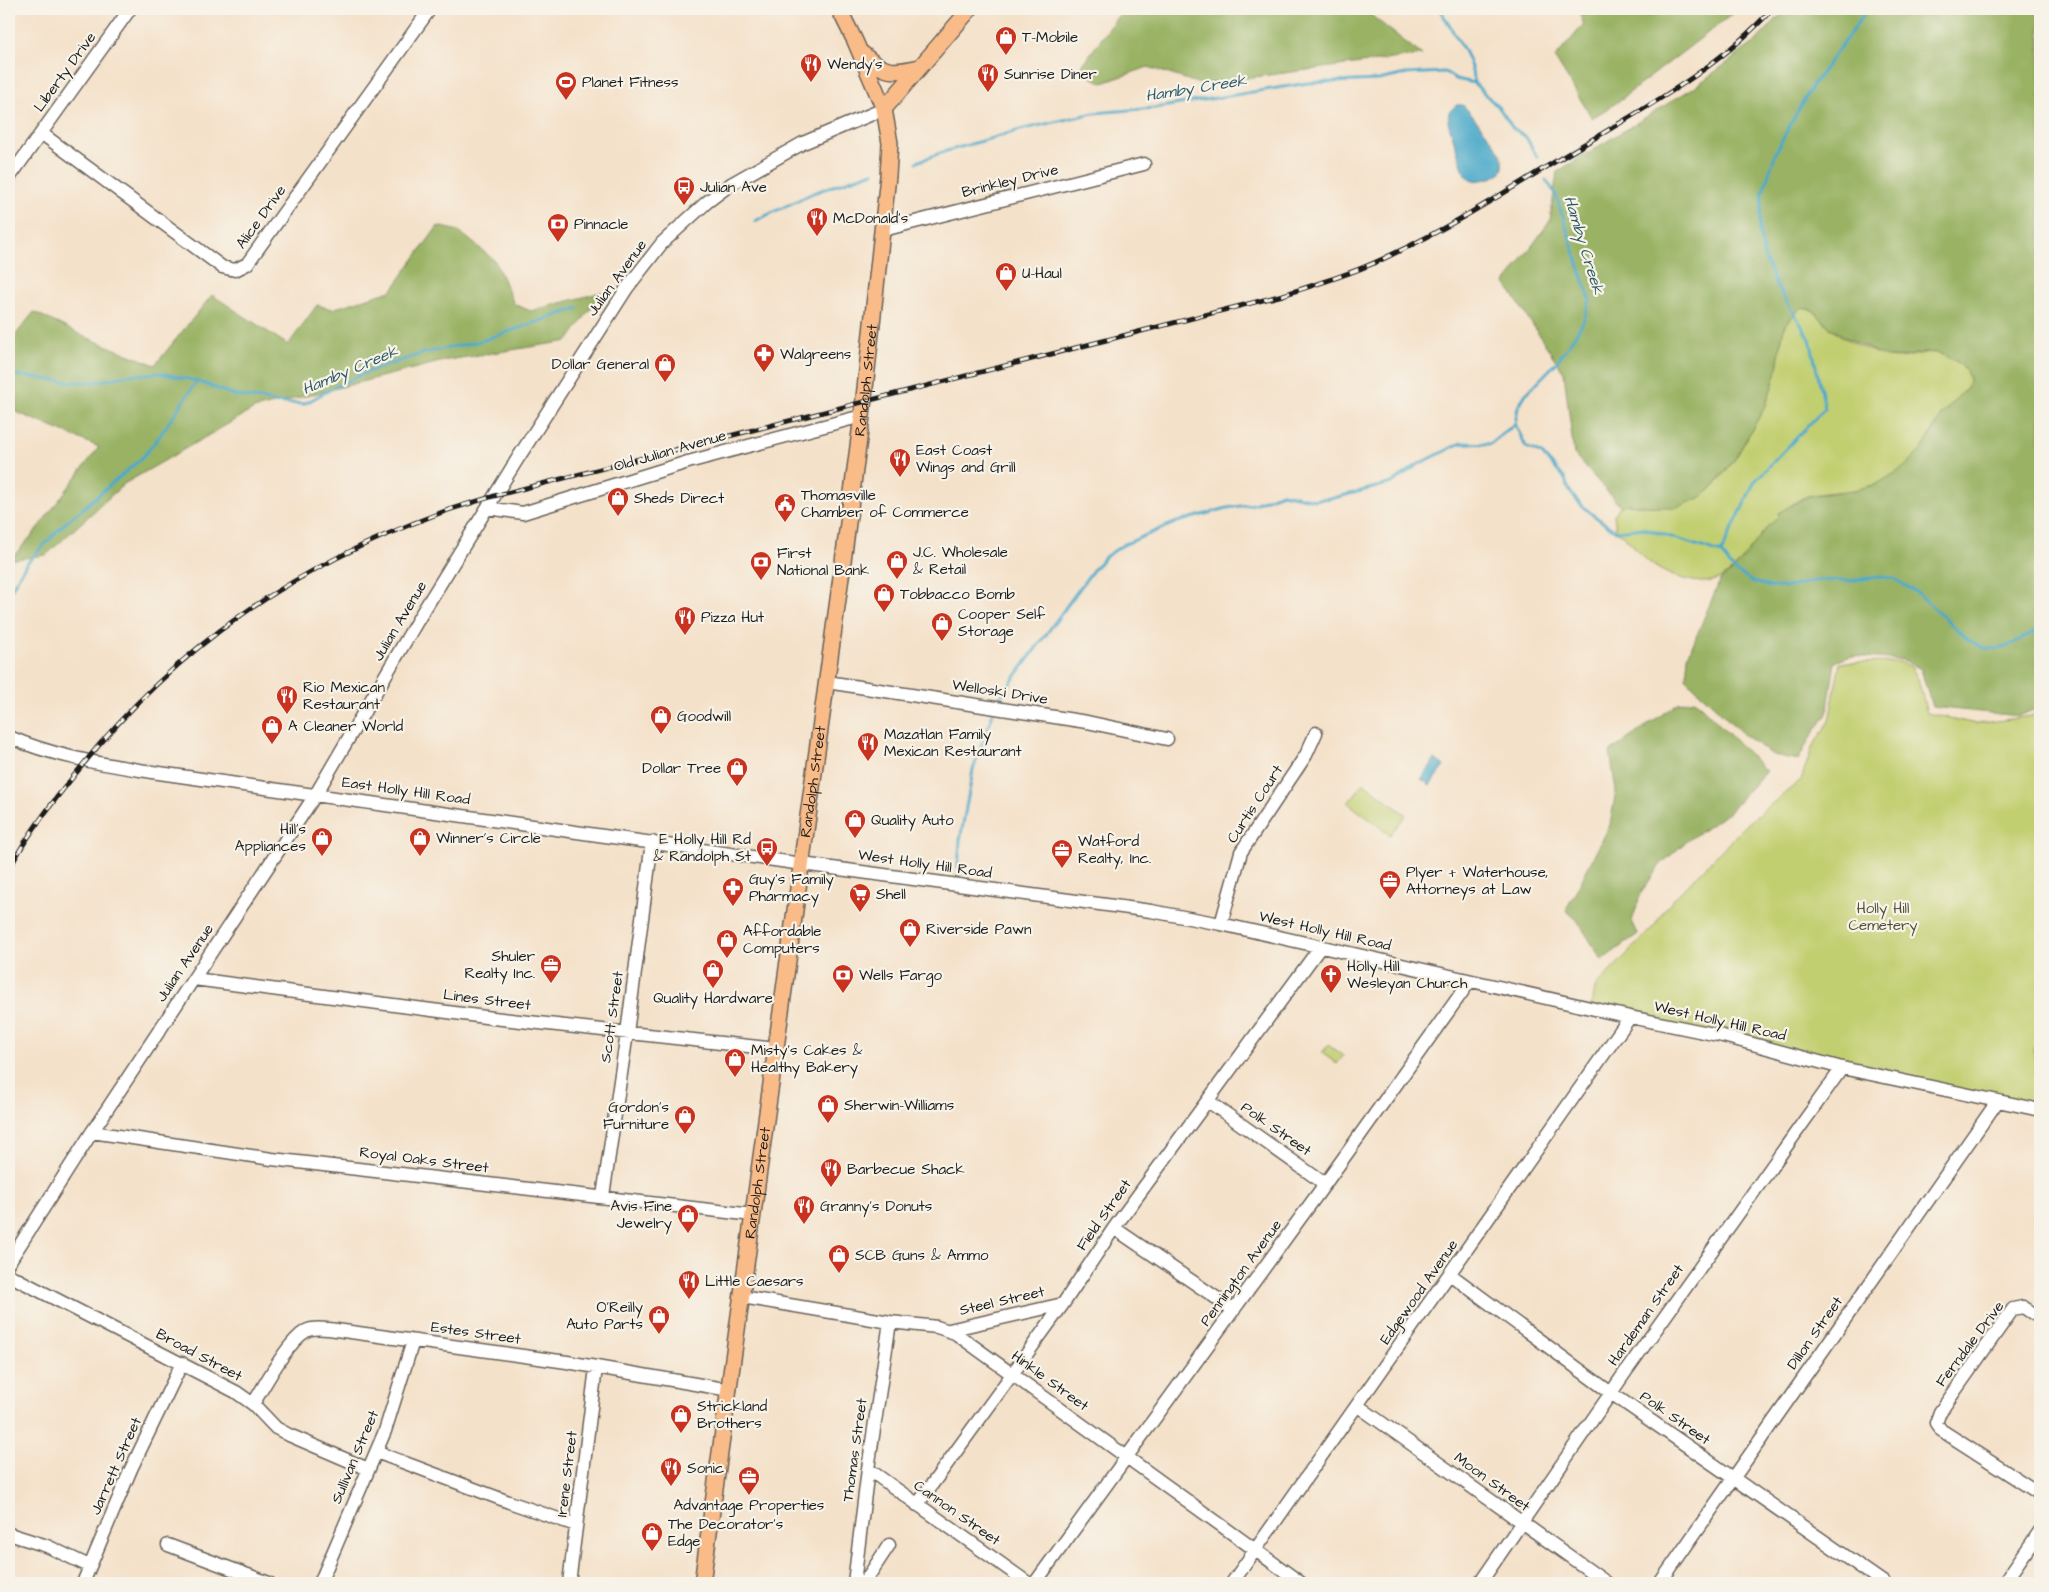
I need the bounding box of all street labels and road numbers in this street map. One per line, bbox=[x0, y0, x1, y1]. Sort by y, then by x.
street label: Liberty Drive bbox=[29, 28, 102, 117]
street label: Brinkley Drive bbox=[960, 159, 1061, 204]
street label: Alice Drive bbox=[231, 181, 291, 253]
street label: Julian Avenue bbox=[582, 235, 652, 321]
street label: Randolph Street bbox=[849, 323, 882, 437]
street label: Old Julian Avenue bbox=[611, 425, 729, 477]
street label: Julian Avenue bbox=[368, 577, 432, 665]
street label: Welloski Drive bbox=[951, 674, 1049, 710]
street label: Randolph Street bbox=[795, 724, 831, 839]
street label: Curtis Court bbox=[1222, 761, 1288, 847]
street label: East Holly Hill Road bbox=[340, 772, 472, 811]
street label: West Holly Hill Road bbox=[857, 844, 994, 885]
street label: West Holly Hill Road bbox=[1257, 906, 1393, 957]
street label: Julian Avenue bbox=[151, 920, 219, 1006]
street label: Scott Street bbox=[595, 970, 629, 1064]
street label: Lines Street bbox=[442, 984, 532, 1016]
street label: West Holly Hill Road bbox=[1652, 996, 1788, 1047]
street label: Polk Street bbox=[1236, 1097, 1316, 1161]
street label: Randolph Street bbox=[739, 1126, 775, 1240]
street label: Royal Oaks Street bbox=[358, 1142, 490, 1179]
street label: Field Street bbox=[1072, 1175, 1136, 1255]
street label: Pennington Avenue bbox=[1195, 1215, 1288, 1331]
street label: Edgewood Avenue bbox=[1375, 1235, 1464, 1349]
street label: Hardeman Street bbox=[1603, 1260, 1689, 1370]
street label: Steel Street bbox=[957, 1281, 1047, 1321]
street label: Dillon Street bbox=[1782, 1292, 1848, 1374]
street label: Ferndale Drive bbox=[1931, 1297, 2009, 1391]
street label: Estes Street bbox=[430, 1316, 522, 1350]
street label: Broad Street bbox=[152, 1323, 246, 1387]
street label: Hinkle Street bbox=[1007, 1346, 1093, 1416]
street label: Polk Street bbox=[1635, 1386, 1715, 1450]
street label: Thomas Street bbox=[837, 1397, 873, 1503]
street label: Sullivan Street bbox=[326, 1407, 384, 1507]
street label: Jarrett Street bbox=[85, 1414, 147, 1518]
street label: Irene Street bbox=[551, 1430, 583, 1518]
street label: Moon Street bbox=[1450, 1447, 1534, 1517]
street label: Cannon Street bbox=[909, 1475, 1005, 1551]

